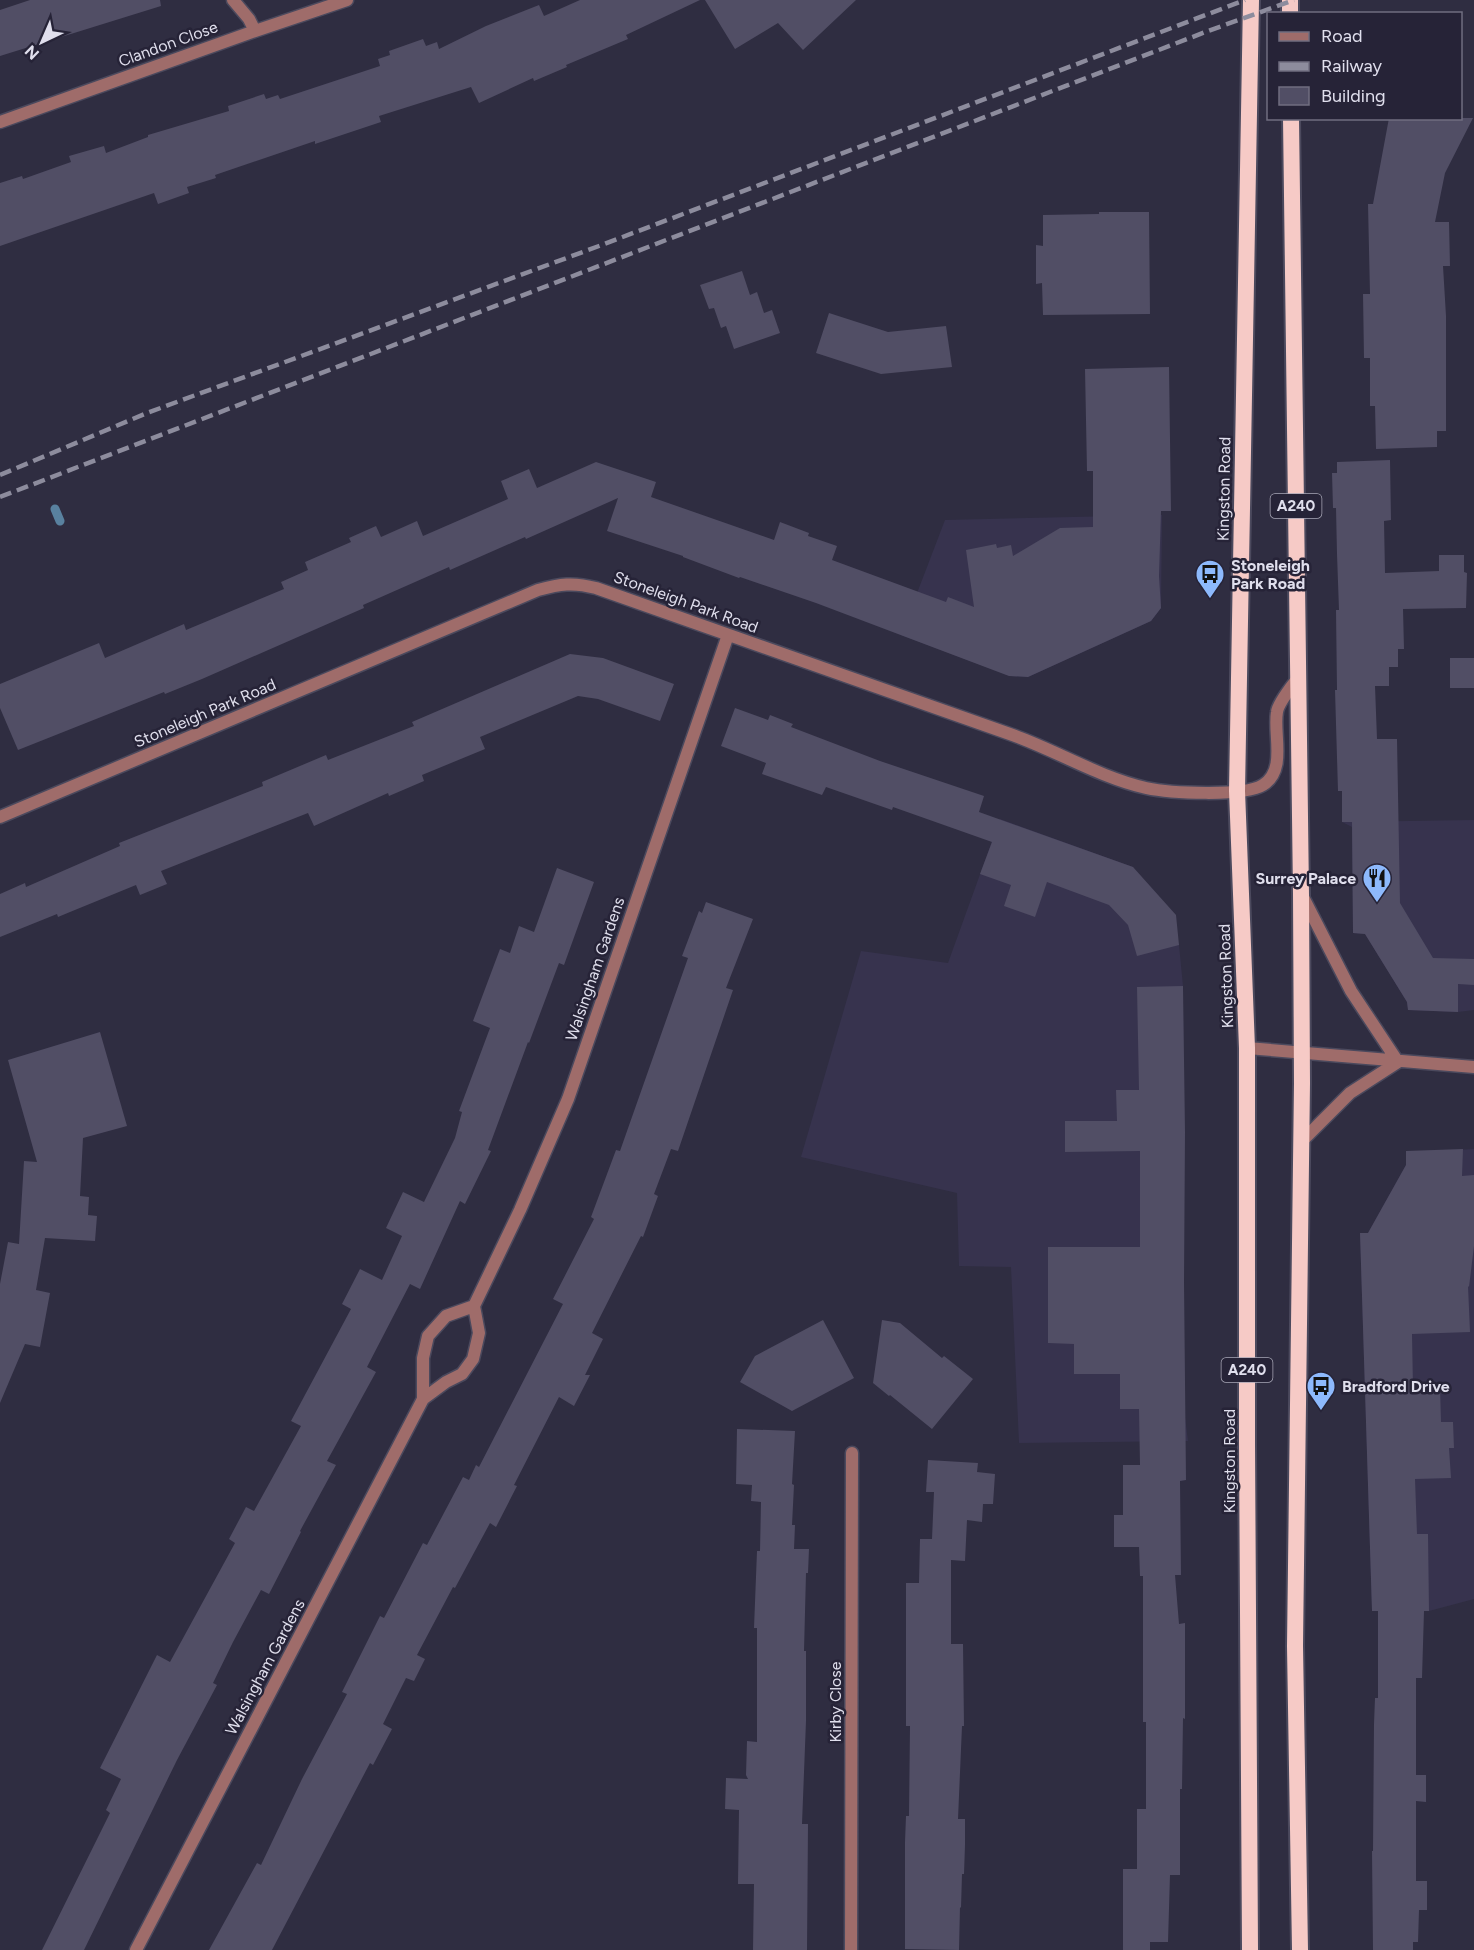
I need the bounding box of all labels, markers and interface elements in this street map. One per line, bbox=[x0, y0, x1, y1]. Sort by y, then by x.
north arrow bbox=[12, 12, 72, 72]
legend bbox=[1267, 12, 1462, 120]
street label: Clandon Close bbox=[116, 17, 220, 71]
text: Road bbox=[1321, 25, 1362, 47]
text: N bbox=[21, 41, 43, 64]
text: Railway bbox=[1321, 55, 1383, 77]
text: Building bbox=[1321, 85, 1386, 107]
street label: Kingston Road bbox=[1214, 437, 1234, 541]
road number: A240 bbox=[1270, 494, 1322, 518]
place label: Stoneleigh Park Road bbox=[1231, 556, 1310, 593]
bus stop icon: Stoneleigh Park Road bbox=[1194, 558, 1226, 600]
street label: Stoneleigh Park Road bbox=[611, 567, 761, 637]
street label: Stoneleigh Park Road bbox=[131, 675, 279, 751]
restaurant icon: Surrey Palace bbox=[1361, 862, 1393, 904]
place label: Surrey Palace bbox=[1255, 869, 1356, 888]
street label: Walsingham Gardens bbox=[561, 895, 629, 1043]
street label: Kingston Road bbox=[1215, 924, 1237, 1028]
road number: A240 bbox=[1222, 1358, 1272, 1382]
bus stop icon: Bradford Drive bbox=[1305, 1370, 1337, 1412]
place label: Bradford Drive bbox=[1342, 1377, 1450, 1396]
street label: Kingston Road bbox=[1220, 1409, 1239, 1513]
street label: Walsingham Gardens bbox=[221, 1596, 309, 1738]
street label: Kirby Close bbox=[826, 1661, 845, 1742]

